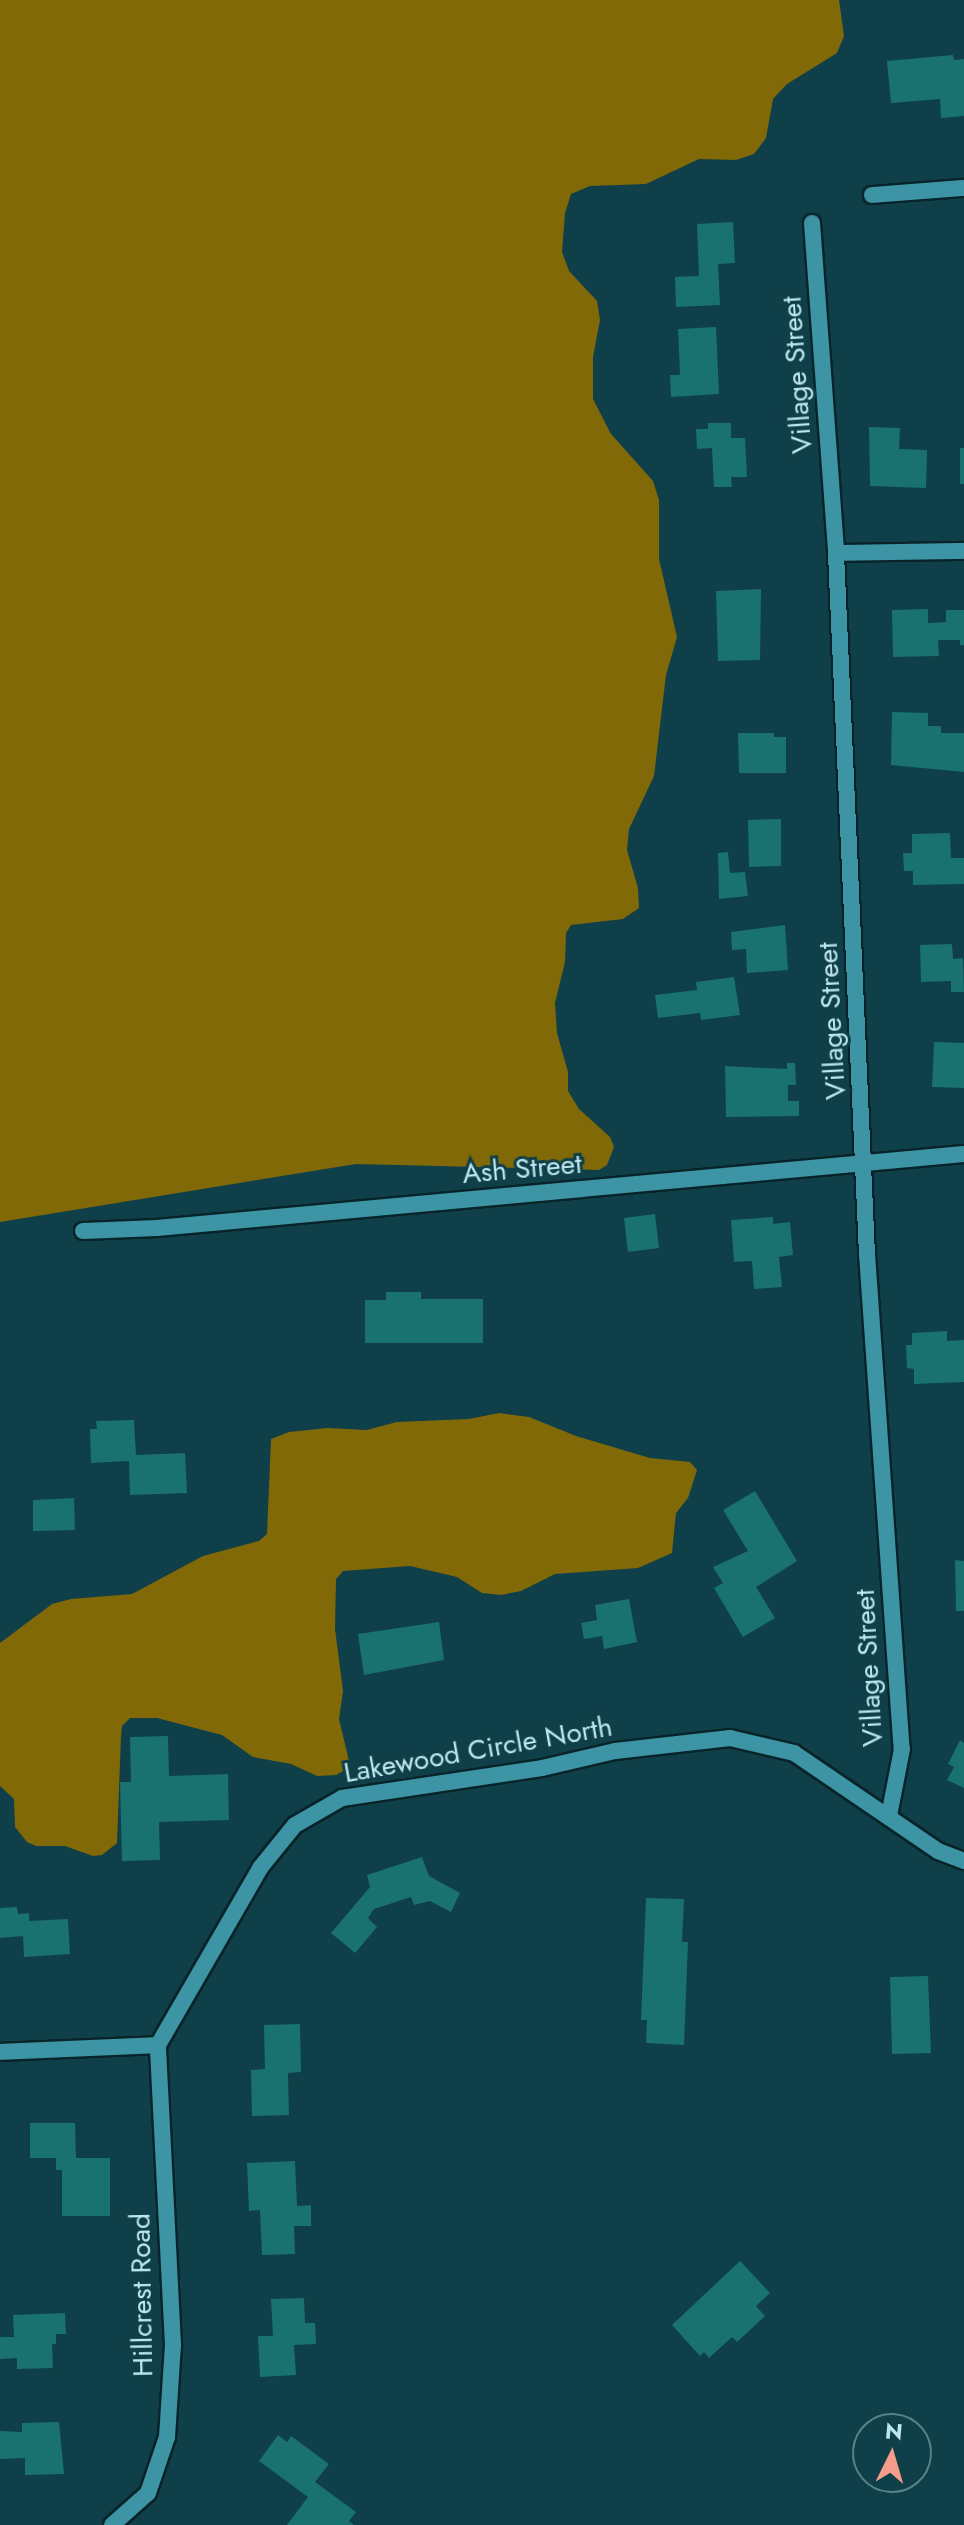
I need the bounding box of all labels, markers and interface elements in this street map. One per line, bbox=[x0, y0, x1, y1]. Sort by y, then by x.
street label: Village Street bbox=[775, 295, 819, 455]
street label: Village Street bbox=[811, 941, 853, 1101]
street label: Ash Street bbox=[461, 1147, 583, 1191]
street label: Village Street bbox=[848, 1588, 890, 1748]
street label: Lakewood Circle North bbox=[341, 1710, 615, 1790]
street label: Hillcrest Road bbox=[124, 2213, 160, 2377]
north arrow bbox=[852, 2413, 932, 2493]
text: N bbox=[884, 2414, 904, 2448]

